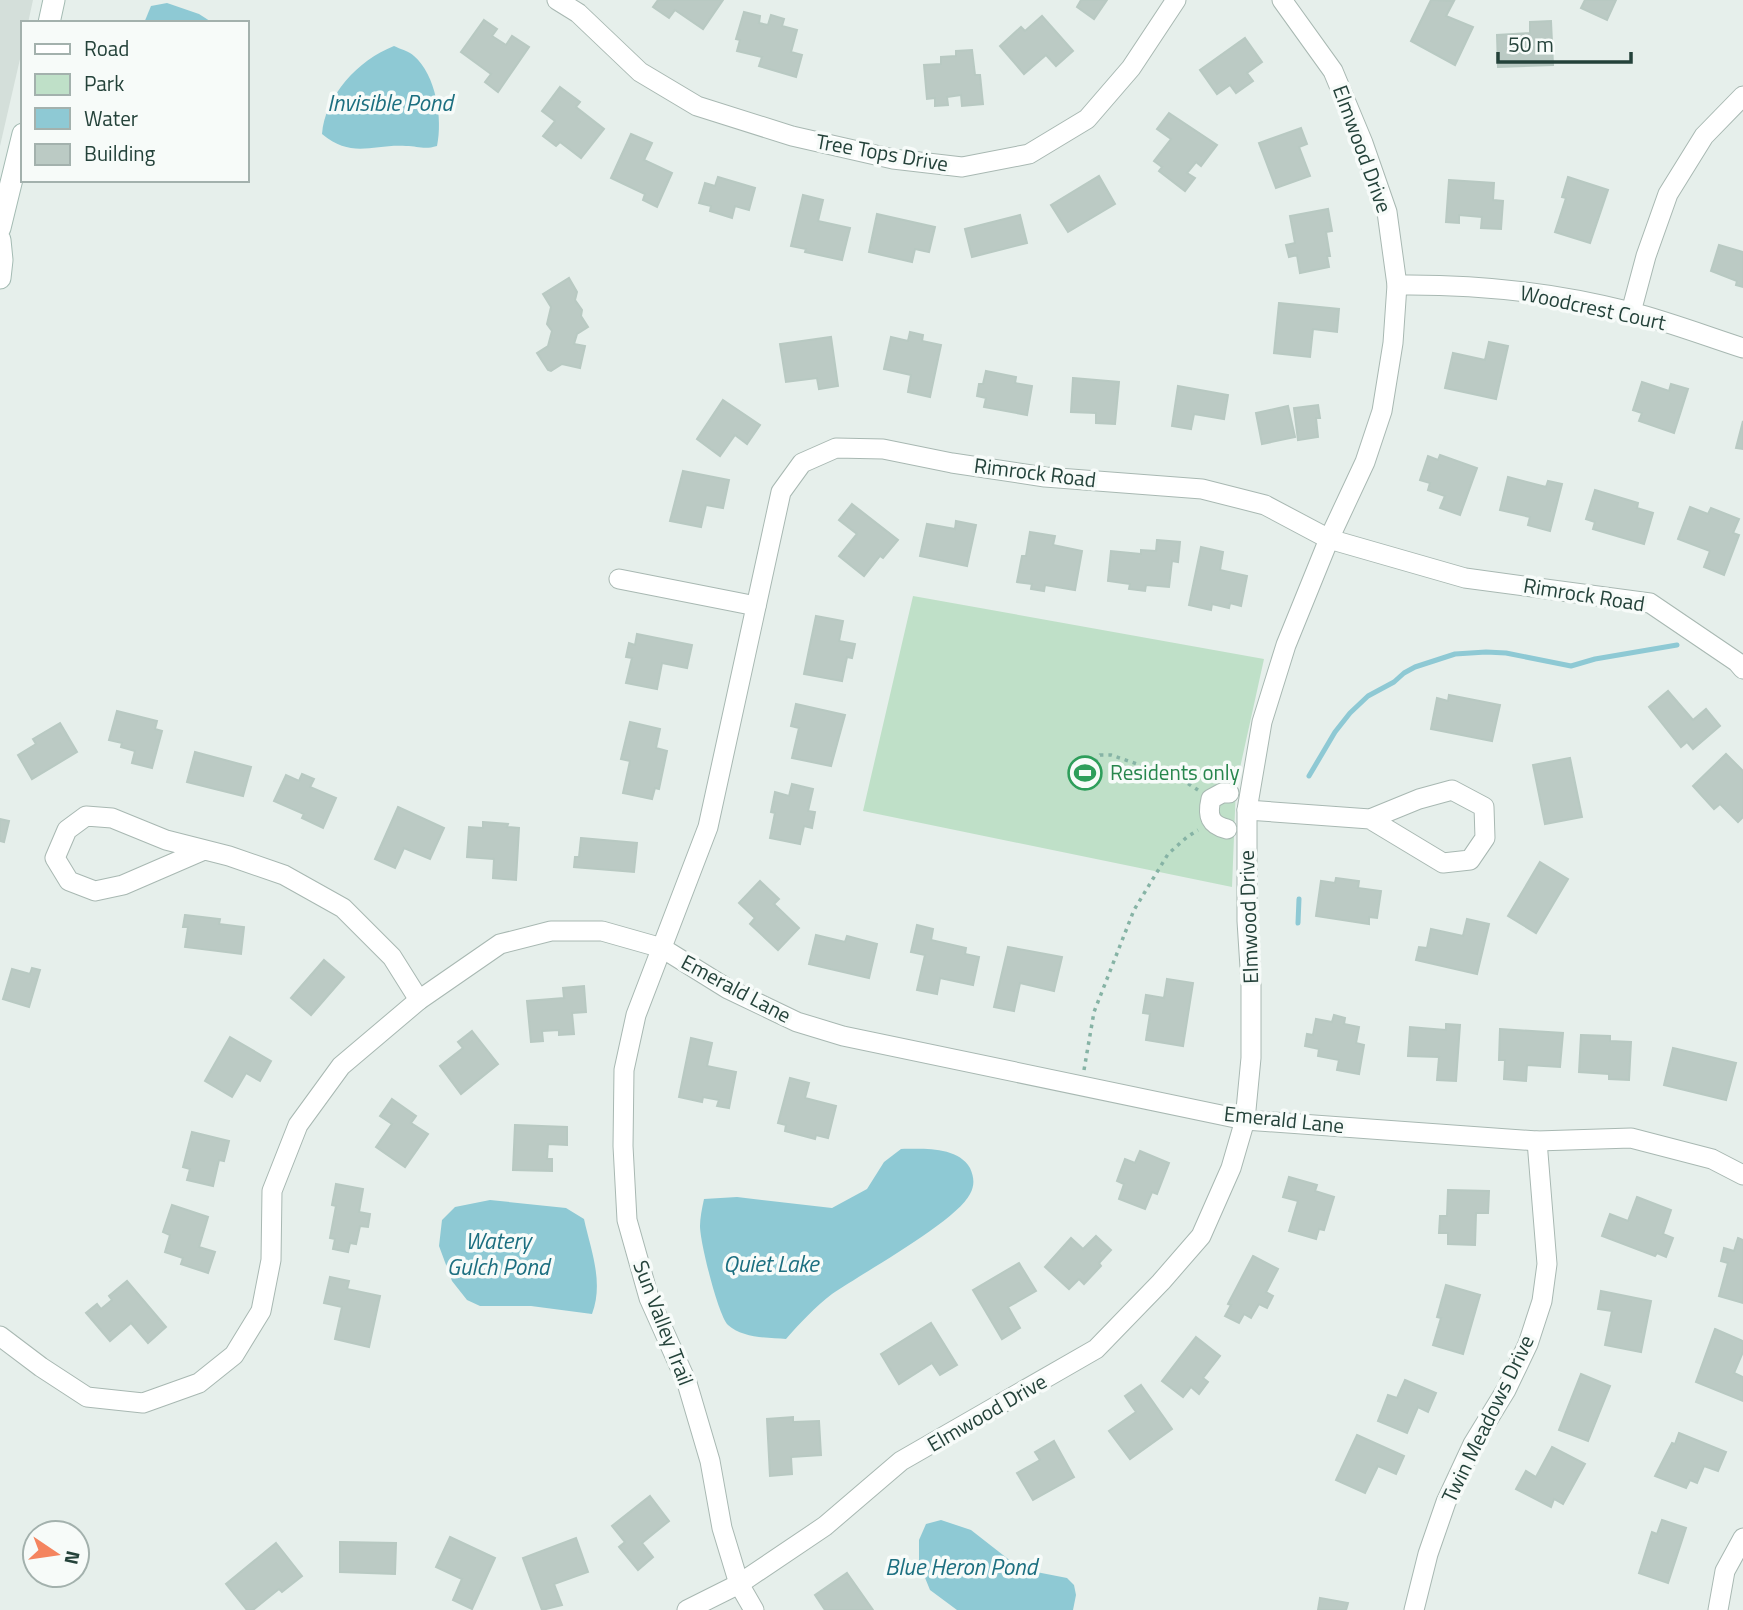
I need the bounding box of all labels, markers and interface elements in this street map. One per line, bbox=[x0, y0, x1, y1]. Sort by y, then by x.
legend bbox=[21, 21, 248, 182]
scale bar bbox=[1498, 21, 1631, 65]
text: 50 m bbox=[1508, 28, 1554, 60]
text: Road bbox=[84, 32, 129, 64]
text: Park bbox=[84, 67, 124, 99]
street label: Elmwood Drive bbox=[1325, 80, 1401, 217]
water label: Invisible Pond bbox=[327, 85, 455, 120]
text: Water bbox=[84, 102, 138, 134]
street label: Tree Tops Drive bbox=[814, 125, 951, 179]
text: Building bbox=[84, 137, 156, 169]
street label: Woodcrest Court bbox=[1517, 276, 1670, 338]
street label: Rimrock Road bbox=[972, 449, 1098, 495]
street label: Rimrock Road bbox=[1521, 569, 1647, 619]
sports icon: Residents only bbox=[1066, 754, 1104, 792]
place label: Residents only bbox=[1110, 756, 1240, 788]
street label: Elmwood Drive bbox=[1230, 850, 1266, 984]
street label: Emerald Lane bbox=[676, 946, 797, 1031]
street label: Emerald Lane bbox=[1222, 1097, 1346, 1141]
water label: Watery Gulch Pond bbox=[447, 1223, 552, 1284]
water label: Quiet Lake bbox=[723, 1246, 820, 1281]
street label: Sun Valley Trail bbox=[625, 1255, 703, 1390]
street label: Twin Meadows Drive bbox=[1433, 1329, 1542, 1508]
street label: Elmwood Drive bbox=[921, 1365, 1052, 1459]
north arrow bbox=[21, 1519, 91, 1589]
text: N bbox=[57, 1548, 89, 1568]
water label: Blue Heron Pond bbox=[885, 1549, 1039, 1584]

